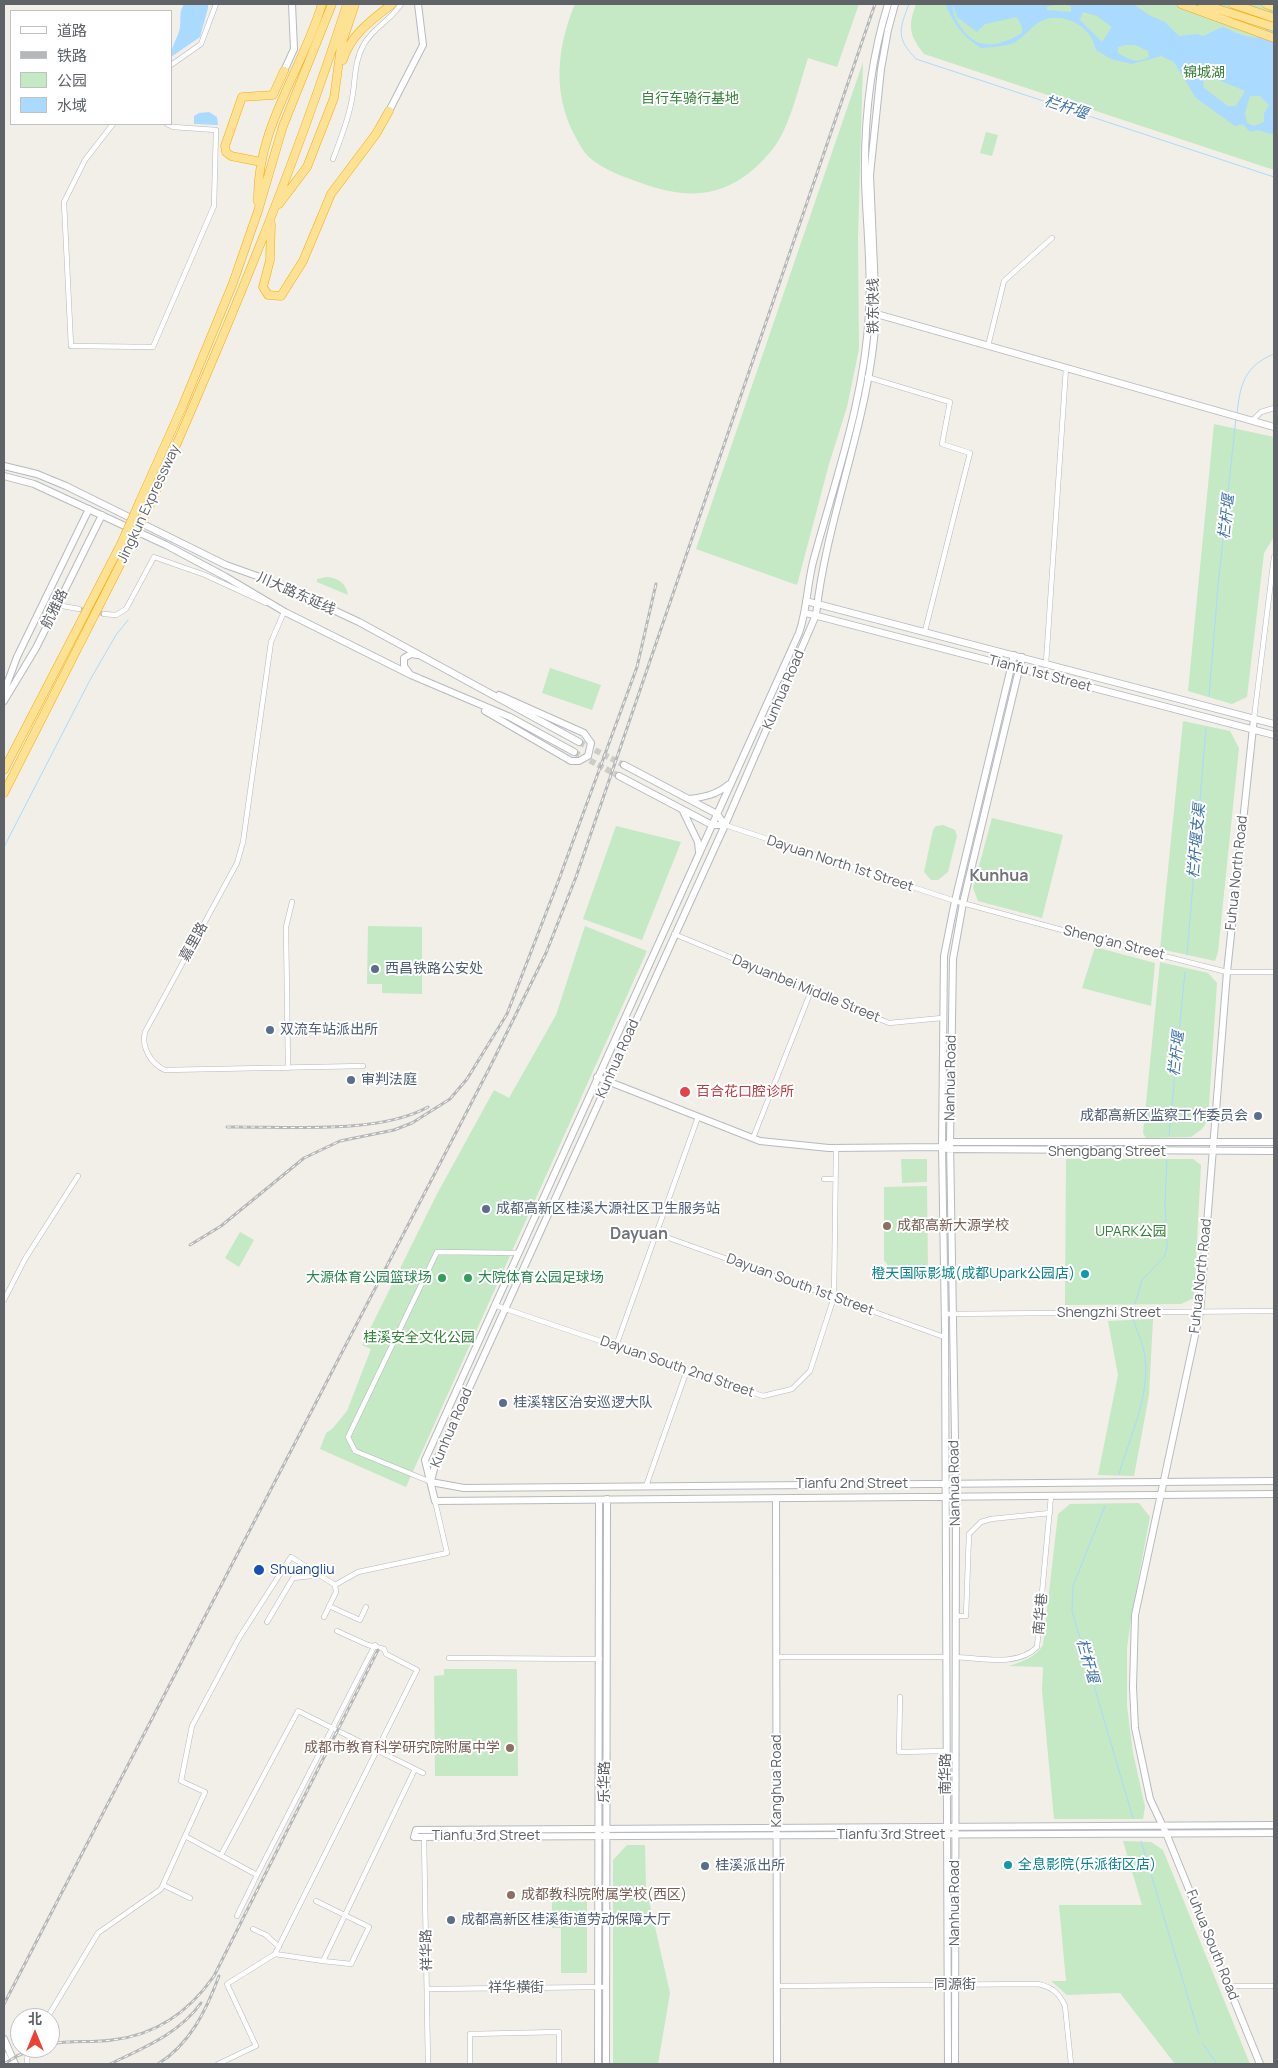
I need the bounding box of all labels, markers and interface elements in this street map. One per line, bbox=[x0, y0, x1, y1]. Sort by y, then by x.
legend bbox=[10, 10, 172, 125]
text: 道路 bbox=[57, 20, 87, 41]
text: 铁路 bbox=[57, 45, 87, 66]
park label: 锦城湖 bbox=[1183, 65, 1225, 81]
text: 公园 bbox=[57, 70, 87, 91]
park label: 自行车骑行基地 bbox=[641, 91, 739, 107]
water label: 栏杆堰 bbox=[1042, 92, 1090, 124]
text: 水域 bbox=[57, 95, 87, 116]
street label: 铁东快线 bbox=[866, 278, 882, 334]
street label: Jingkun Expressway bbox=[114, 442, 184, 566]
water label: 栏杆堰 bbox=[1216, 494, 1238, 540]
street label: 川大路东延线 bbox=[254, 569, 338, 619]
street label: 航雅路 bbox=[38, 586, 72, 632]
street label: Kunhua Road bbox=[760, 648, 808, 732]
street label: Tianfu 1st Street bbox=[987, 652, 1093, 696]
water label: 栏杆堰支渠 bbox=[1185, 803, 1209, 879]
street label: Fuhua North Road bbox=[1223, 815, 1251, 931]
street label: Dayuan North 1st Street bbox=[764, 832, 916, 896]
district label: Kunhua bbox=[969, 867, 1029, 887]
street label: 嘉里路 bbox=[176, 920, 212, 964]
street label: Sheng'an Street bbox=[1061, 922, 1167, 964]
street label: Dayuanbei Middle Street bbox=[730, 952, 882, 1026]
place label: 西昌铁路公安处 bbox=[385, 961, 483, 977]
marker: 西昌铁路公安处 bbox=[369, 963, 381, 975]
street label: Kunhua Road bbox=[593, 1017, 643, 1101]
place label: 双流车站派出所 bbox=[280, 1022, 378, 1038]
marker: 双流车站派出所 bbox=[264, 1024, 276, 1036]
water label: 栏杆堰 bbox=[1166, 1031, 1188, 1077]
street label: Nanhua Road bbox=[942, 1035, 960, 1121]
place label: 审判法庭 bbox=[361, 1072, 417, 1088]
marker: 审判法庭 bbox=[345, 1074, 357, 1086]
place label: 百合花口腔诊所 bbox=[696, 1084, 794, 1100]
marker: 百合花口腔诊所 bbox=[678, 1085, 692, 1099]
place label: 成都高新区监察工作委员会 bbox=[1080, 1108, 1248, 1124]
marker: 成都高新区监察工作委员会 bbox=[1252, 1110, 1264, 1122]
street label: Shengbang Street bbox=[1048, 1144, 1166, 1160]
place label: 成都高新区桂溪大源社区卫生服务站 bbox=[496, 1201, 720, 1217]
marker: 成都高新区桂溪大源社区卫生服务站 bbox=[480, 1203, 492, 1215]
place label: 成都高新大源学校 bbox=[897, 1218, 1009, 1234]
street label: Fuhua North Road bbox=[1187, 1218, 1215, 1334]
marker: 成都高新大源学校 bbox=[881, 1220, 893, 1232]
park label: UPARK公园 bbox=[1095, 1224, 1167, 1240]
district label: Dayuan bbox=[610, 1225, 668, 1245]
street label: Dayuan South 1st Street bbox=[724, 1250, 876, 1320]
place label: 橙天国际影城(成都Upark公园店) bbox=[871, 1266, 1075, 1282]
marker: 橙天国际影城(成都Upark公园店) bbox=[1079, 1268, 1091, 1280]
place label: 大源体育公园篮球场 bbox=[306, 1270, 432, 1286]
place label: 大院体育公园足球场 bbox=[478, 1270, 604, 1286]
marker: 大源体育公园篮球场 bbox=[436, 1272, 448, 1284]
marker: 大院体育公园足球场 bbox=[462, 1272, 474, 1284]
street label: Shengzhi Street bbox=[1057, 1305, 1161, 1321]
park label: 桂溪安全文化公园 bbox=[363, 1330, 475, 1346]
street label: Dayuan South 2nd Street bbox=[598, 1333, 756, 1401]
street label: Kunhua Road bbox=[428, 1386, 476, 1470]
place label: 桂溪辖区治安巡逻大队 bbox=[513, 1395, 653, 1411]
marker: 桂溪辖区治安巡逻大队 bbox=[497, 1397, 509, 1409]
street label: Nanhua Road bbox=[946, 1440, 964, 1526]
street label: Tianfu 2nd Street bbox=[796, 1476, 908, 1492]
place label: Shuangliu bbox=[270, 1562, 334, 1578]
marker: Shuangliu bbox=[252, 1563, 266, 1577]
street label: 南华巷 bbox=[1031, 1592, 1051, 1636]
water label: 栏杆堰 bbox=[1072, 1637, 1102, 1685]
street label: Kanghua Road bbox=[769, 1734, 785, 1828]
place label: 成都市教育科学研究院附属中学 bbox=[304, 1740, 500, 1756]
marker: 成都市教育科学研究院附属中学 bbox=[504, 1742, 516, 1754]
street label: 南华路 bbox=[938, 1753, 954, 1795]
street label: 乐华路 bbox=[597, 1761, 613, 1803]
street label: Tianfu 3rd Street bbox=[837, 1827, 945, 1843]
street label: Tianfu 3rd Street bbox=[432, 1828, 540, 1844]
place label: 全息影院(乐派街区店) bbox=[1018, 1857, 1156, 1873]
place label: 桂溪派出所 bbox=[715, 1858, 785, 1874]
marker: 全息影院(乐派街区店) bbox=[1002, 1859, 1014, 1871]
marker: 桂溪派出所 bbox=[699, 1860, 711, 1872]
street label: Nanhua Road bbox=[947, 1860, 963, 1946]
place label: 成都教科院附属学校(西区) bbox=[521, 1887, 687, 1903]
street label: Fuhua South Road bbox=[1182, 1887, 1242, 2003]
marker: 成都教科院附属学校(西区) bbox=[505, 1889, 517, 1901]
place label: 成都高新区桂溪街道劳动保障大厅 bbox=[461, 1912, 671, 1928]
marker: 成都高新区桂溪街道劳动保障大厅 bbox=[445, 1914, 457, 1926]
street label: 祥华路 bbox=[418, 1929, 436, 1971]
street label: 同源街 bbox=[934, 1977, 976, 1993]
street label: 祥华横街 bbox=[488, 1980, 544, 1996]
north arrow bbox=[10, 2008, 60, 2058]
text: 北 bbox=[28, 2009, 42, 2028]

